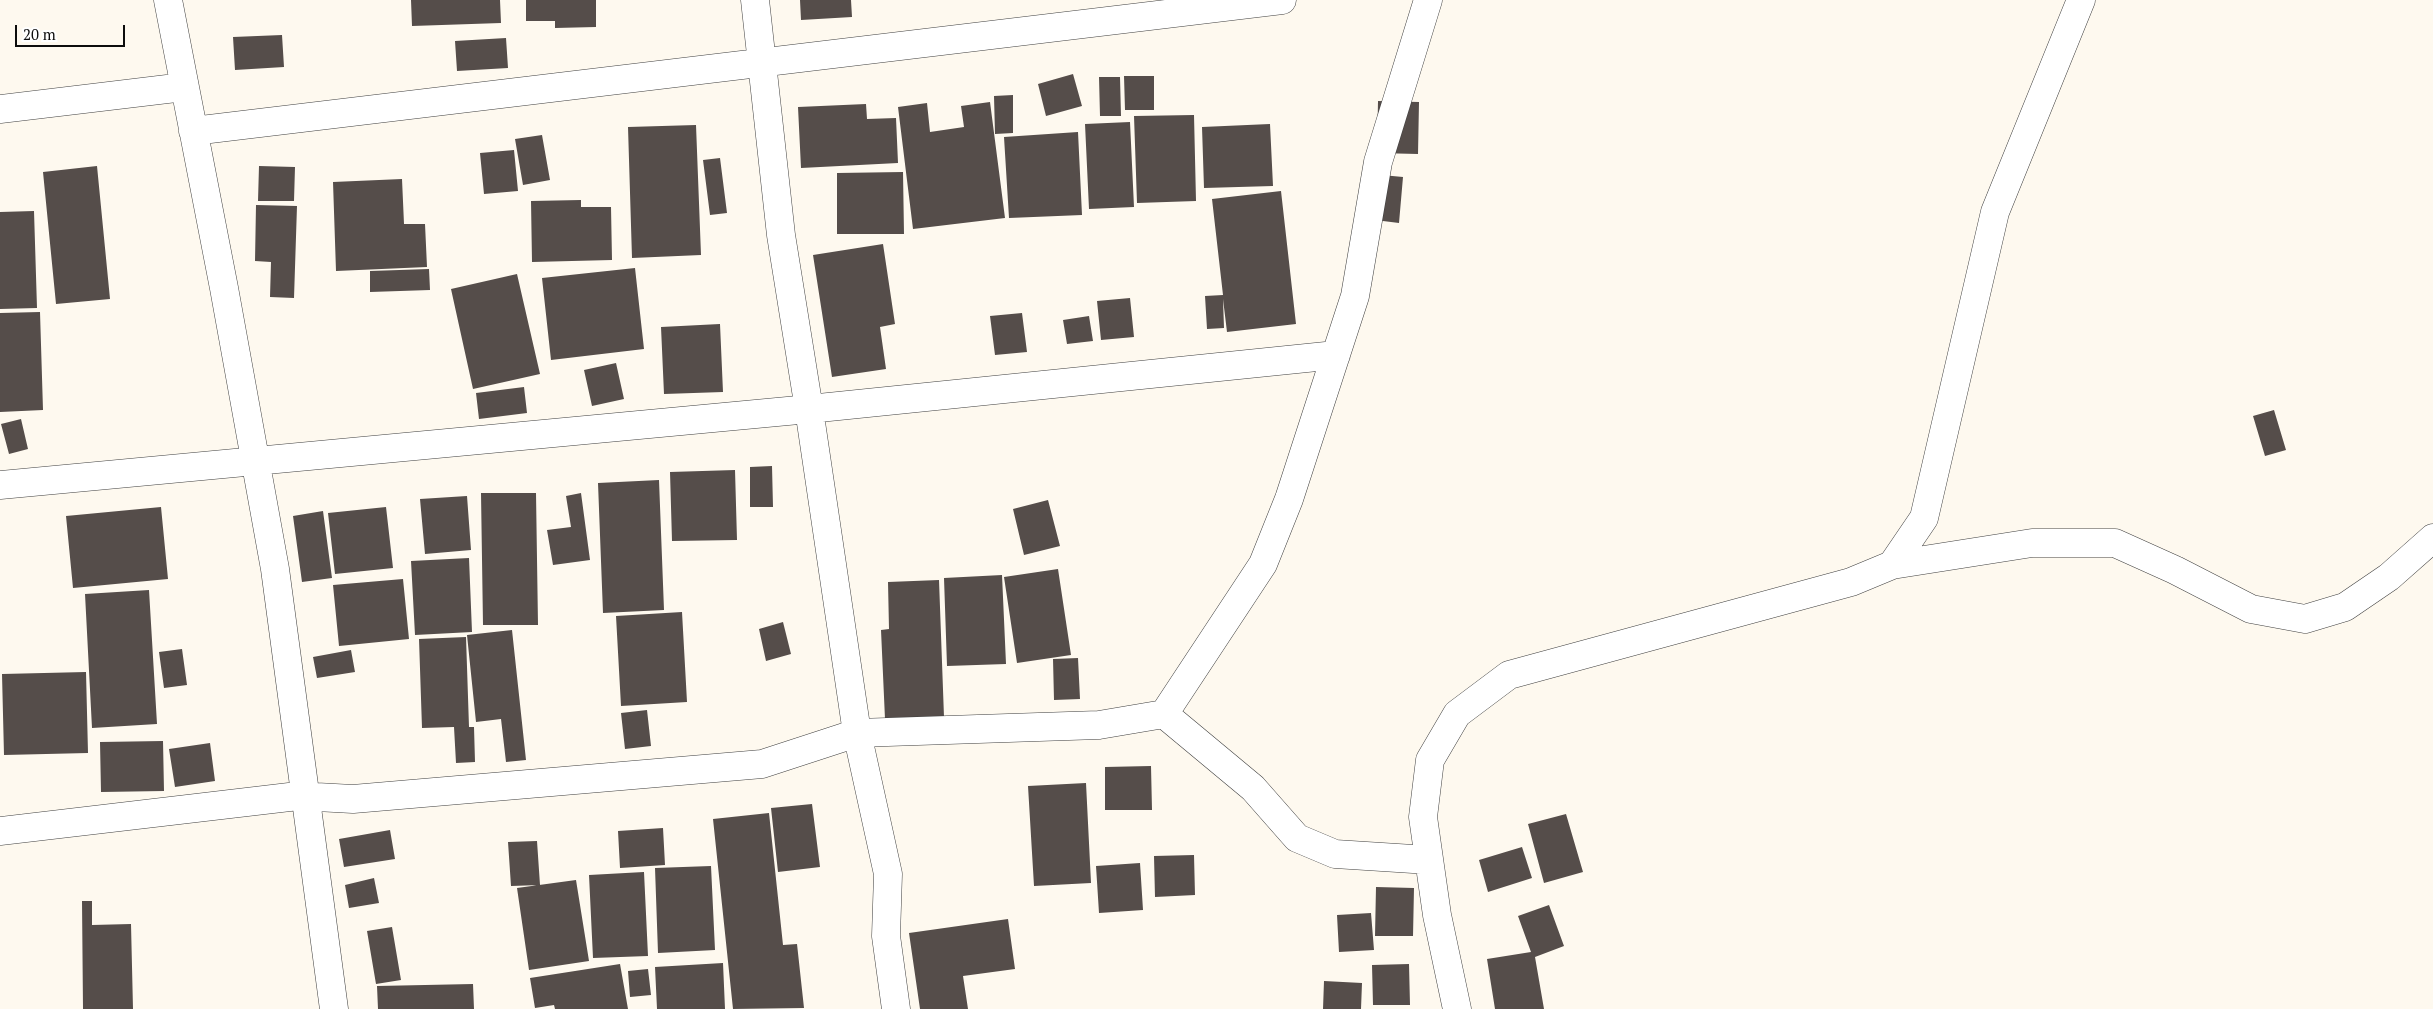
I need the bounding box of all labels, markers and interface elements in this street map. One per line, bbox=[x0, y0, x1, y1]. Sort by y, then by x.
scale bar bbox=[18, 15, 128, 47]
text: 20 m bbox=[23, 24, 56, 44]

